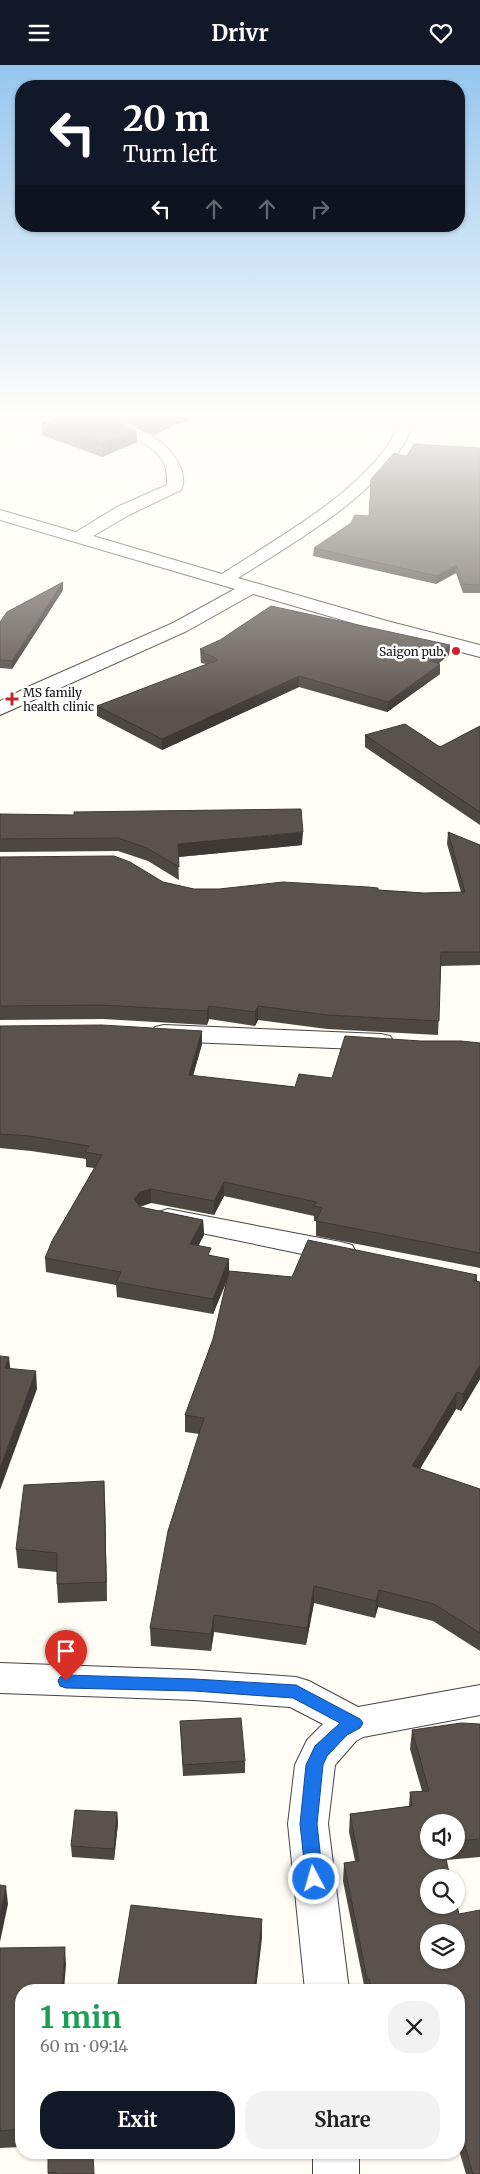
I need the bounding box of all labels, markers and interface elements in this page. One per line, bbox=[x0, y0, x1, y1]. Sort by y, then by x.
icon: menu bbox=[25, 19, 53, 47]
text: Drivr bbox=[211, 19, 269, 47]
icon: heart bbox=[427, 19, 455, 47]
text: 20 m bbox=[123, 97, 210, 141]
icon: left bbox=[40, 100, 105, 165]
text: Turn left bbox=[123, 140, 217, 168]
icon: left bbox=[147, 195, 175, 223]
icon: ahead bbox=[200, 195, 228, 223]
icon: ahead bbox=[253, 195, 281, 223]
icon: right bbox=[306, 195, 334, 223]
place label: Saigon pub. bbox=[379, 644, 446, 659]
marker: Saigon pub. bbox=[450, 645, 462, 657]
place label: MS family health clinic bbox=[23, 685, 94, 714]
marker: MS family health clinic bbox=[5, 692, 19, 706]
pin bbox=[45, 1630, 87, 1681]
icon: arrive bbox=[52, 1637, 80, 1665]
map controls bbox=[420, 1814, 465, 1969]
button: sound bbox=[420, 1814, 465, 1859]
position arrow bbox=[287, 1852, 339, 1904]
button: search bbox=[420, 1869, 465, 1914]
button: layers bbox=[420, 1924, 465, 1969]
text: 1 min bbox=[40, 1998, 122, 2036]
button: close bbox=[388, 2001, 440, 2053]
text: 60 m · 09:14 bbox=[40, 2036, 128, 2056]
button: Exit bbox=[40, 2091, 235, 2149]
button: Share bbox=[245, 2091, 440, 2149]

